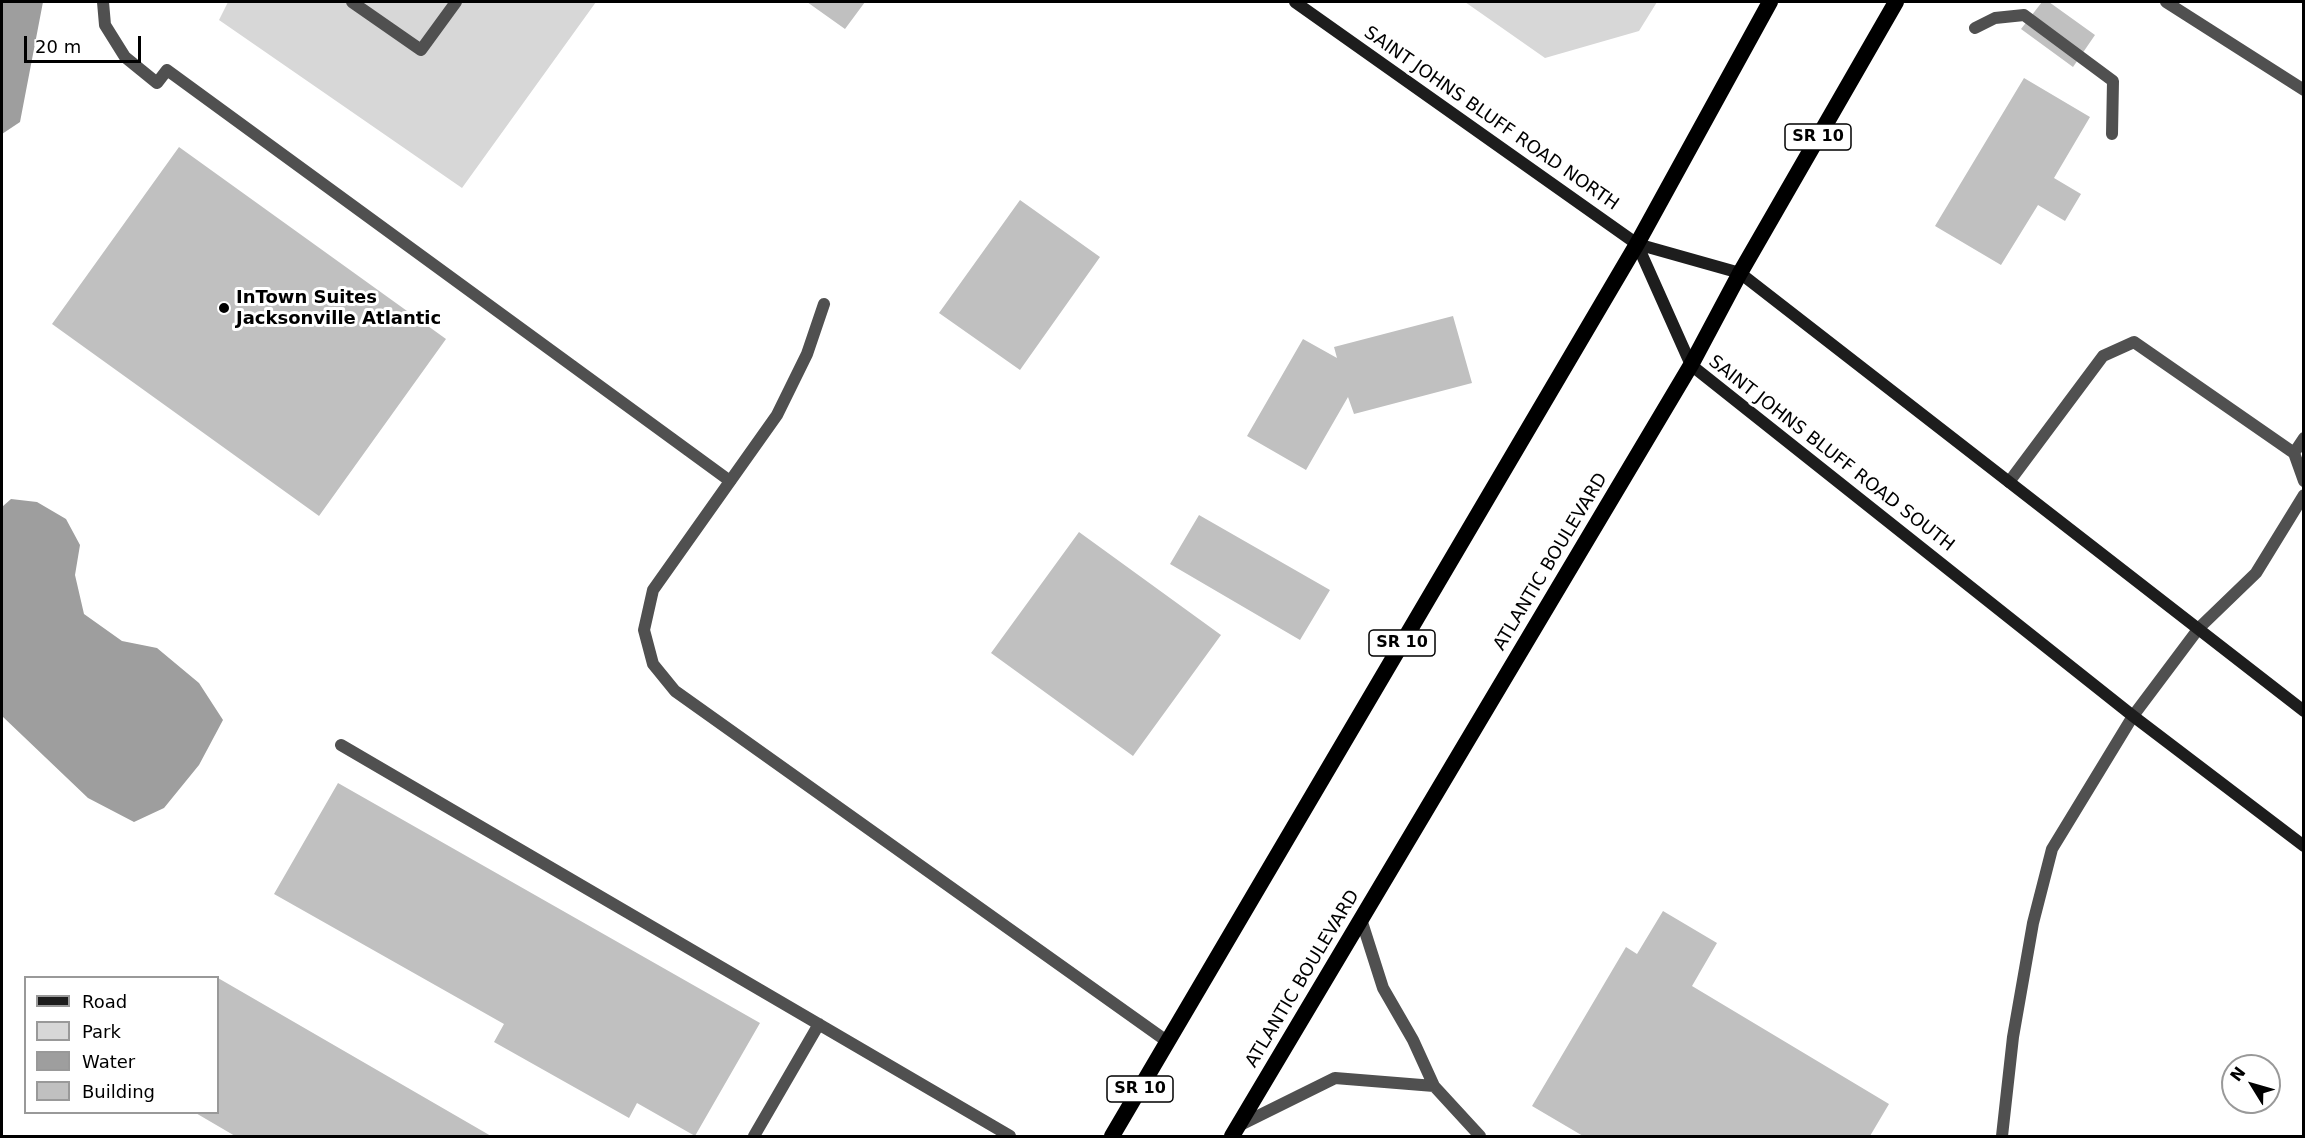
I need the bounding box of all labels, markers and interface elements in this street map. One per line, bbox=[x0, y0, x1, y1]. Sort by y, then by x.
street label: SAINT JOHNS BLUFF ROAD NORTH bbox=[1360, 22, 1622, 216]
scale bar bbox=[27, 24, 144, 62]
text: 20 m bbox=[35, 36, 81, 57]
road number: SR 10 bbox=[1785, 124, 1851, 150]
place label: InTown Suites Jacksonville Atlantic bbox=[236, 287, 441, 330]
marker: InTown Suites Jacksonville Atlantic bbox=[217, 301, 231, 315]
street label: SAINT JOHNS BLUFF ROAD SOUTH bbox=[1704, 351, 1958, 557]
street label: ATLANTIC BOULEVARD bbox=[1489, 469, 1613, 655]
road number: SR 10 bbox=[1369, 630, 1435, 656]
street label: ATLANTIC BOULEVARD bbox=[1241, 886, 1365, 1072]
legend bbox=[24, 976, 219, 1114]
text: Road bbox=[82, 991, 127, 1012]
text: Park bbox=[82, 1021, 121, 1042]
text: Water bbox=[82, 1051, 135, 1072]
north arrow bbox=[2221, 1054, 2281, 1114]
text: N bbox=[2226, 1063, 2249, 1085]
road number: SR 10 bbox=[1107, 1076, 1173, 1102]
text: Building bbox=[82, 1081, 155, 1102]

